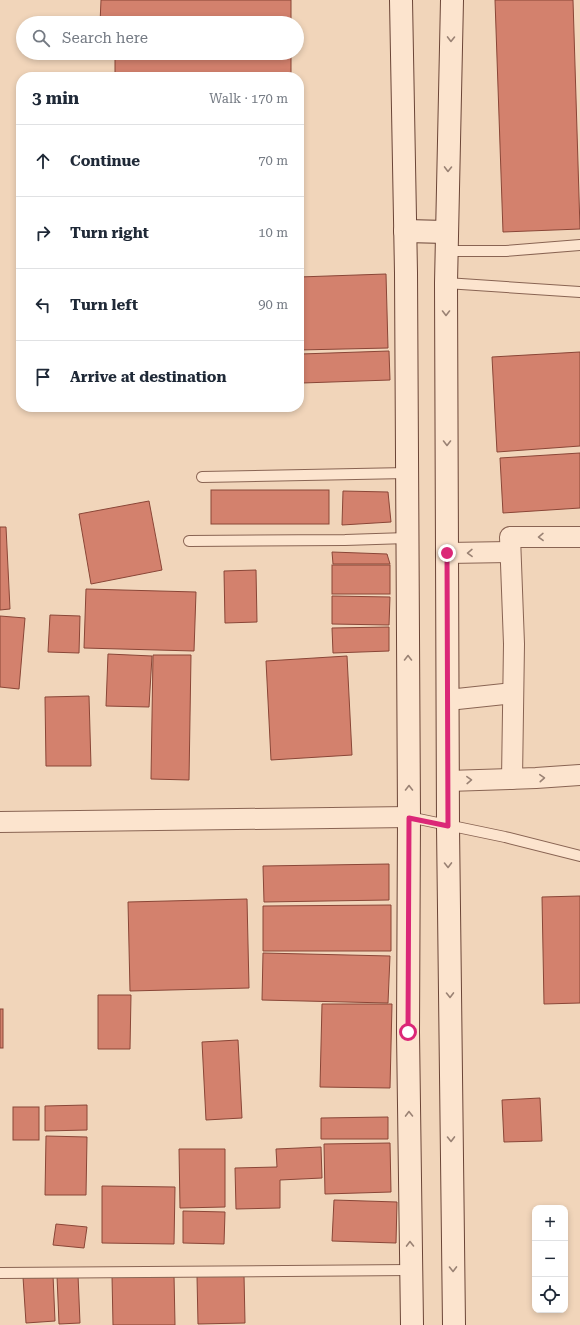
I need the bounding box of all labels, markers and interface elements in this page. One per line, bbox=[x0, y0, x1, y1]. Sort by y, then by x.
search box bbox=[16, 16, 304, 60]
icon: search bbox=[30, 27, 52, 49]
text: Search here bbox=[62, 29, 148, 47]
one-way arrow bbox=[447, 36, 455, 42]
text: 3 min bbox=[32, 88, 79, 108]
text: Walk · 170 m bbox=[209, 91, 288, 106]
icon: ahead bbox=[32, 150, 54, 172]
text: Continue bbox=[70, 152, 140, 170]
text: 70 m bbox=[258, 153, 288, 168]
one-way arrow bbox=[444, 166, 453, 172]
icon: right bbox=[32, 222, 54, 244]
text: Turn right bbox=[70, 224, 149, 242]
text: 10 m bbox=[258, 225, 288, 240]
icon: left bbox=[32, 294, 54, 316]
text: Turn left bbox=[70, 296, 138, 314]
text: 90 m bbox=[258, 297, 288, 312]
one-way arrow bbox=[442, 310, 450, 316]
icon: arrive bbox=[32, 366, 54, 388]
text: Arrive at destination bbox=[70, 368, 226, 386]
one-way arrow bbox=[443, 440, 451, 446]
one-way arrow bbox=[538, 533, 544, 541]
route end bbox=[438, 544, 456, 562]
one-way arrow bbox=[467, 549, 473, 557]
one-way arrow bbox=[404, 655, 412, 661]
one-way arrow bbox=[539, 773, 545, 782]
one-way arrow bbox=[466, 776, 472, 785]
one-way arrow bbox=[405, 785, 413, 791]
one-way arrow bbox=[444, 862, 452, 868]
one-way arrow bbox=[446, 992, 454, 998]
route start bbox=[399, 1023, 417, 1041]
one-way arrow bbox=[405, 1111, 413, 1117]
one-way arrow bbox=[447, 1136, 455, 1142]
map controls bbox=[532, 1205, 568, 1313]
button: + bbox=[532, 1205, 568, 1241]
one-way arrow bbox=[406, 1241, 414, 1247]
button: − bbox=[532, 1241, 568, 1277]
one-way arrow bbox=[449, 1266, 457, 1272]
button: locate bbox=[532, 1277, 568, 1313]

